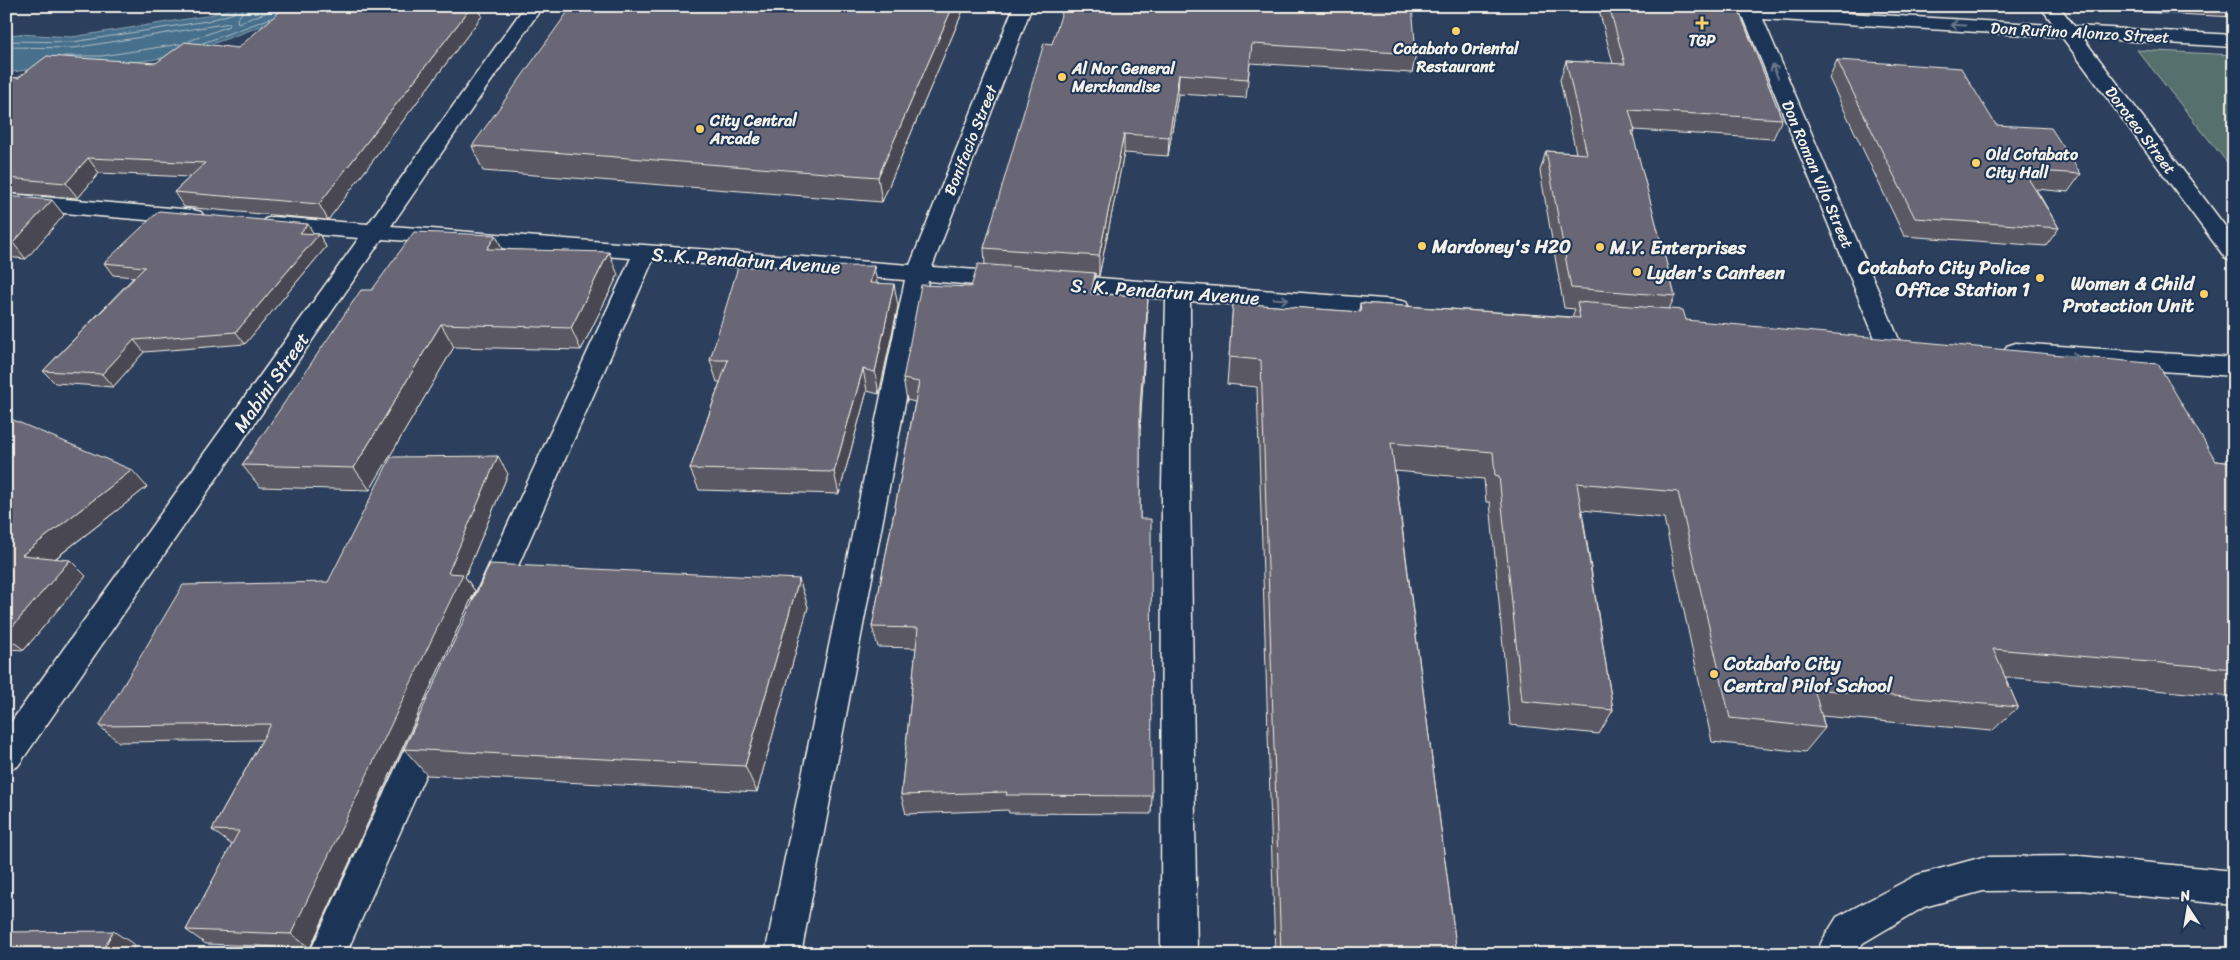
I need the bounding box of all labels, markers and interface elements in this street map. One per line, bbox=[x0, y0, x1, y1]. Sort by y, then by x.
street label: Don Rufino Alonzo Street bbox=[1990, 13, 2170, 52]
marker: TGP bbox=[1696, 17, 1708, 29]
one-way arrow bbox=[1950, 20, 1966, 29]
marker: Cotabato Oriental Restaurant bbox=[1450, 25, 1462, 37]
place label: TGP bbox=[1688, 26, 1716, 55]
place label: Cotabato Oriental Restaurant bbox=[1392, 34, 1520, 81]
place label: Al Nor General Merchandise bbox=[1071, 54, 1176, 101]
one-way arrow bbox=[1770, 64, 1780, 79]
marker: Al Nor General Merchandise bbox=[1056, 71, 1068, 83]
street label: Doroteo Street bbox=[2097, 79, 2184, 181]
street label: Bonifacio Street bbox=[935, 80, 1006, 200]
street label: Don Roman Vilo Street bbox=[1773, 95, 1862, 253]
place label: City Central Arcade bbox=[709, 106, 798, 153]
marker: City Central Arcade bbox=[694, 123, 706, 135]
place label: Old Cotabato City Hall bbox=[1985, 140, 2079, 187]
marker: Old Cotabato City Hall bbox=[1970, 157, 1982, 169]
place label: Mardoney's H20 bbox=[1431, 230, 1571, 263]
place label: M.Y. Enterprises bbox=[1609, 231, 1747, 264]
street label: S. K. Pendatun Avenue bbox=[651, 237, 841, 284]
marker: Mardoney's H20 bbox=[1416, 240, 1428, 252]
marker: M.Y. Enterprises bbox=[1594, 241, 1606, 253]
place label: Cotabato City Police Office Station 1 bbox=[1857, 251, 2030, 306]
place label: Lyden's Canteen bbox=[1647, 256, 1786, 289]
marker: Lyden's Canteen bbox=[1631, 266, 1643, 278]
place label: Women & Child Protection Unit bbox=[2063, 267, 2196, 322]
street label: S. K. Pendatun Avenue bbox=[1070, 268, 1260, 315]
marker: Cotabato City Police Office Station 1 bbox=[2034, 272, 2046, 284]
marker: Women & Child Protection Unit bbox=[2198, 288, 2210, 300]
one-way arrow bbox=[1272, 295, 1288, 304]
street label: Mabini Street bbox=[225, 325, 318, 439]
one-way arrow bbox=[2063, 351, 2079, 360]
place label: Cotabato City Central Pilot School bbox=[1723, 647, 1893, 702]
marker: Cotabato City Central Pilot School bbox=[1708, 668, 1720, 680]
north arrow bbox=[2162, 882, 2212, 932]
text: N bbox=[2177, 882, 2193, 909]

